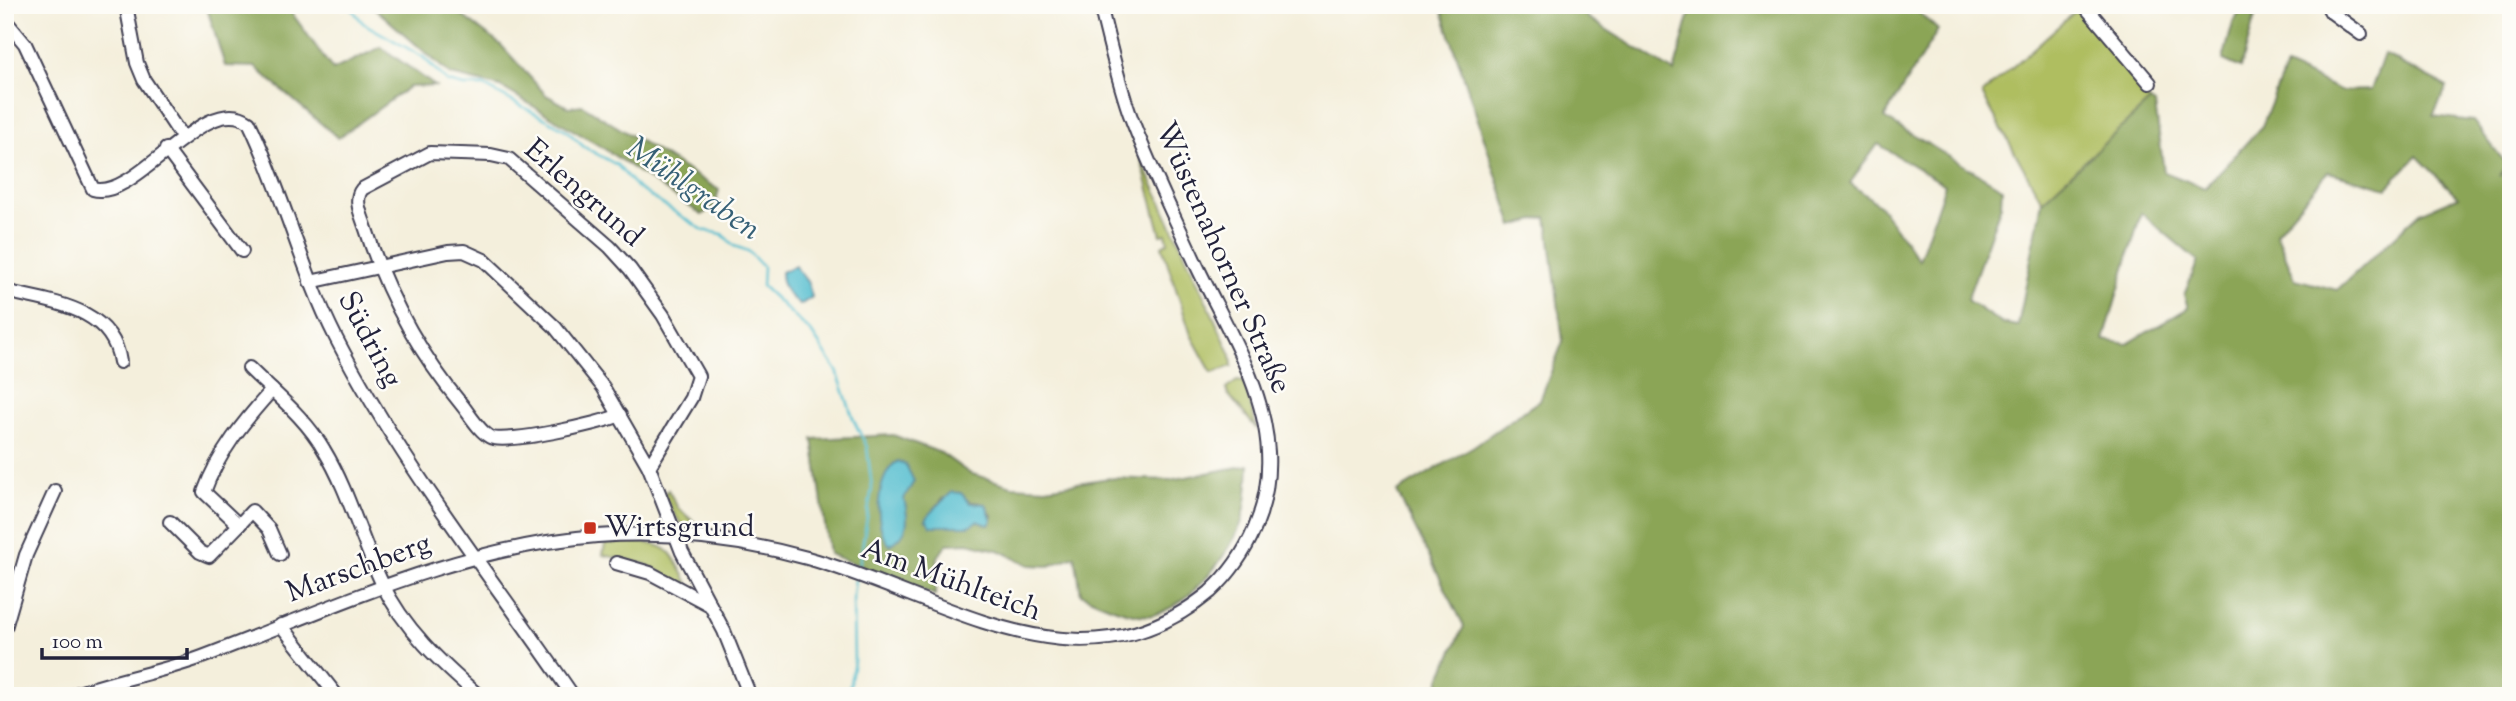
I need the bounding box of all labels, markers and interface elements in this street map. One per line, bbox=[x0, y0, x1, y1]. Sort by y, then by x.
street label: Wüstenahorner Straße bbox=[1143, 115, 1301, 401]
water label: Mühlgraben bbox=[616, 127, 770, 253]
street label: Erlengrund bbox=[514, 130, 652, 258]
street label: Südring bbox=[326, 284, 412, 396]
place label: Wirtsgrund bbox=[604, 507, 755, 550]
marker: Wirtsgrund bbox=[582, 520, 598, 536]
street label: Marschberg bbox=[281, 523, 437, 615]
street label: Am Mühlteich bbox=[855, 528, 1048, 634]
scale bar bbox=[42, 617, 187, 661]
text: 100 m bbox=[52, 628, 103, 658]

